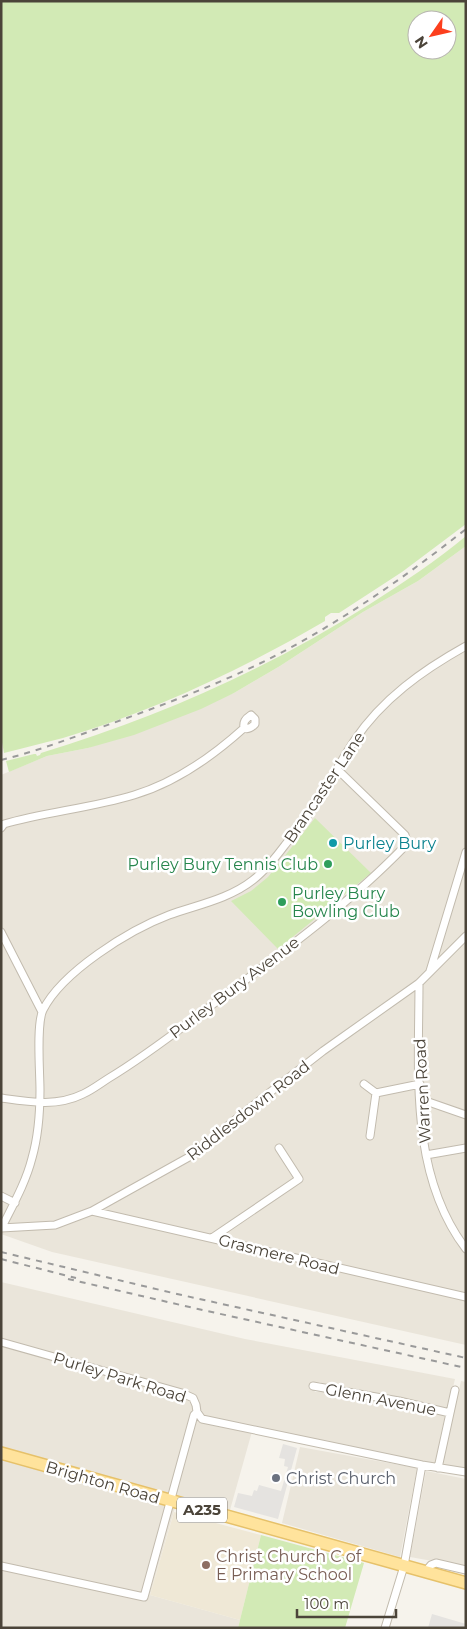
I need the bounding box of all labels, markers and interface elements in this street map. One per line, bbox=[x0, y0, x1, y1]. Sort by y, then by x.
north arrow bbox=[407, 10, 457, 60]
text: N bbox=[411, 33, 432, 52]
street label: Brancaster Lane bbox=[280, 728, 369, 847]
place label: Purley Bury bbox=[343, 834, 436, 853]
marker: Purley Bury bbox=[327, 837, 339, 849]
place label: Purley Bury Tennis Club bbox=[128, 855, 318, 874]
marker: Purley Bury Tennis Club bbox=[322, 858, 334, 870]
place label: Purley Bury Bowling Club bbox=[292, 884, 400, 921]
marker: Purley Bury Bowling Club bbox=[276, 896, 288, 908]
street label: Purley Bury Avenue bbox=[166, 932, 303, 1042]
street label: Warren Road bbox=[410, 1038, 435, 1144]
street label: Riddlesdown Road bbox=[183, 1056, 314, 1164]
street label: Grasmere Road bbox=[216, 1230, 341, 1279]
street label: Purley Park Road bbox=[51, 1348, 189, 1407]
street label: Glenn Avenue bbox=[324, 1379, 438, 1420]
street label: Brighton Road bbox=[44, 1457, 162, 1508]
place label: Christ Church bbox=[286, 1469, 396, 1488]
marker: Christ Church bbox=[270, 1472, 282, 1484]
road number: A235 bbox=[177, 1498, 227, 1522]
place label: Christ Church C of E Primary School bbox=[216, 1547, 362, 1584]
marker: Christ Church C of E Primary School bbox=[200, 1559, 212, 1571]
scale bar bbox=[297, 1586, 396, 1618]
text: 100 m bbox=[304, 1594, 349, 1613]

